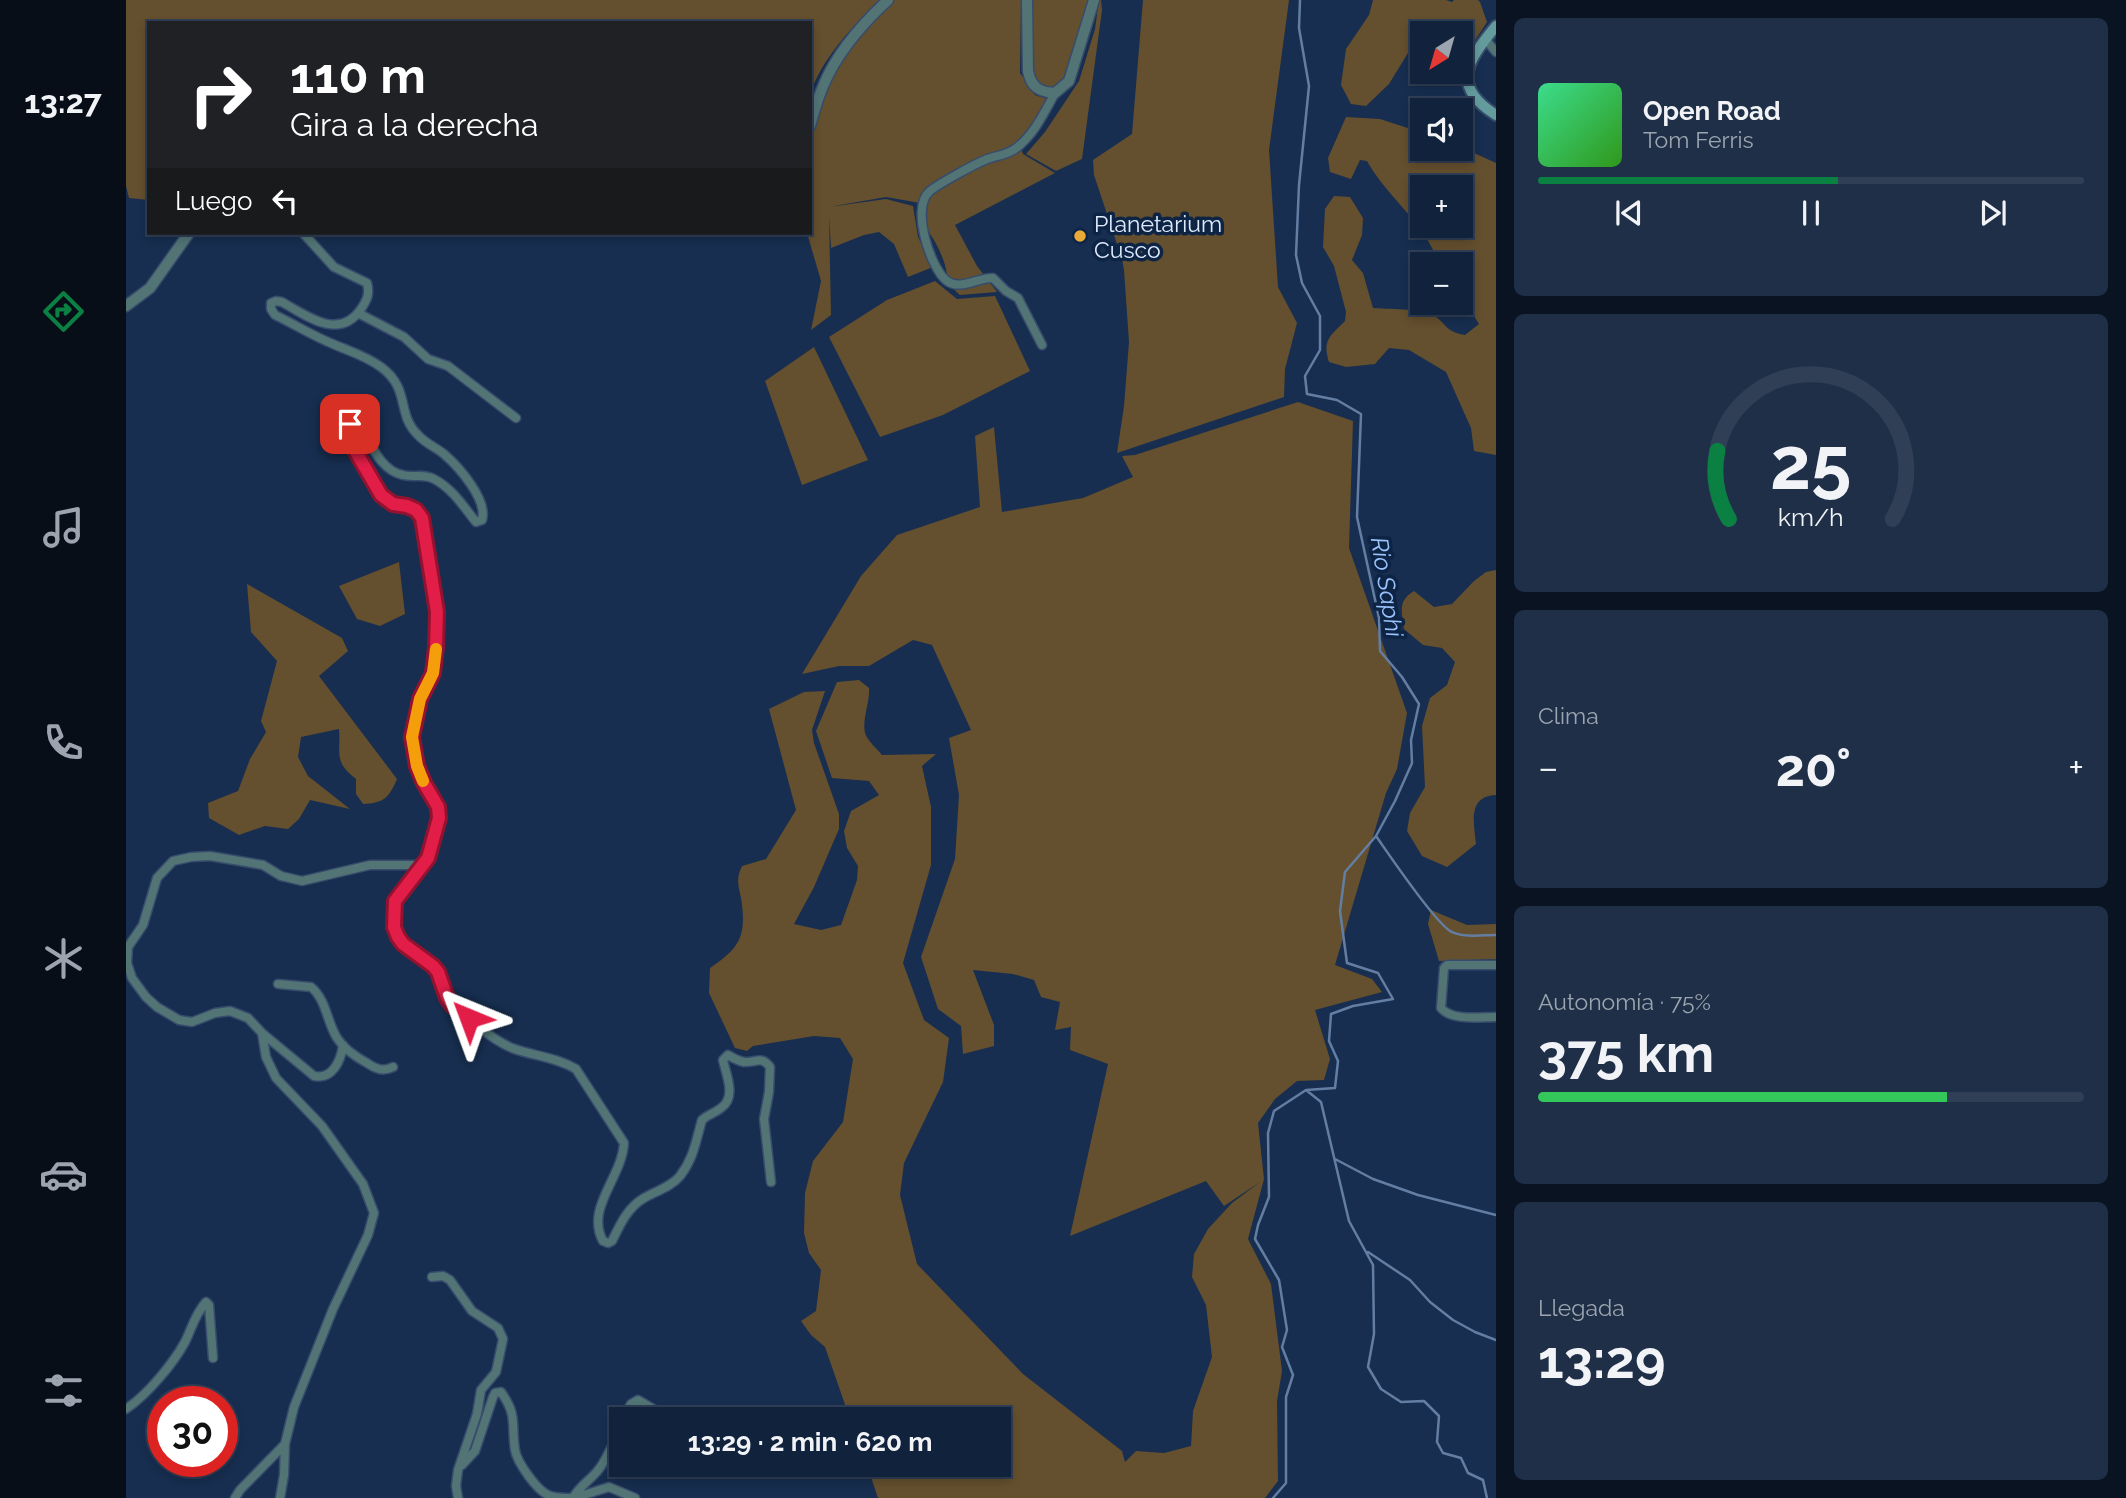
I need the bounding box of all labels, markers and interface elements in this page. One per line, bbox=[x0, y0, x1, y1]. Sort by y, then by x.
north arrow bbox=[1410, 21, 1474, 84]
map controls bbox=[1410, 21, 1473, 315]
text: 110 m bbox=[290, 47, 426, 104]
icon: right bbox=[175, 49, 266, 140]
text: 13:27 bbox=[24, 83, 102, 120]
text: Open Road bbox=[1643, 96, 1781, 126]
button: sound bbox=[1410, 98, 1473, 161]
text: Gira a la derecha bbox=[290, 106, 538, 143]
text: Tom Ferris bbox=[1643, 126, 1754, 153]
button: + bbox=[1410, 175, 1473, 238]
icon: left bbox=[266, 182, 304, 220]
text: Luego bbox=[175, 186, 252, 216]
icon: previous bbox=[1610, 194, 1648, 232]
icon: pause bbox=[1792, 194, 1830, 232]
icon: next bbox=[1974, 194, 2012, 232]
place label: Planetarium Cusco bbox=[1094, 210, 1222, 263]
marker: Planetarium Cusco bbox=[1072, 228, 1088, 244]
button: − bbox=[1410, 252, 1473, 315]
icon: directions bbox=[39, 287, 88, 336]
pin bbox=[320, 394, 380, 454]
icon: arrive bbox=[331, 405, 369, 443]
text: 25 bbox=[1770, 421, 1852, 506]
text: km/h bbox=[1778, 502, 1844, 532]
icon: music bbox=[39, 503, 88, 552]
water label: Rio Saphi bbox=[1365, 535, 1409, 640]
text: Clima bbox=[1538, 702, 1599, 729]
icon: phone bbox=[39, 718, 88, 767]
text: 20° bbox=[1776, 737, 1851, 798]
text: − bbox=[1538, 745, 1558, 790]
text: + bbox=[2068, 745, 2084, 790]
icon: climate bbox=[39, 934, 88, 983]
position arrow bbox=[432, 981, 506, 1055]
text: Autonomía · 75% bbox=[1538, 988, 1711, 1015]
text: 375 km bbox=[1538, 1023, 1714, 1084]
icon: car bbox=[39, 1150, 88, 1199]
text: Llegada bbox=[1538, 1294, 1625, 1321]
text: 13:29 bbox=[1538, 1329, 1666, 1390]
icon: filters bbox=[39, 1366, 88, 1415]
speed limit sign: 30 bbox=[147, 1386, 238, 1477]
text: 13:29 · 2 min · 620 m bbox=[688, 1427, 932, 1457]

